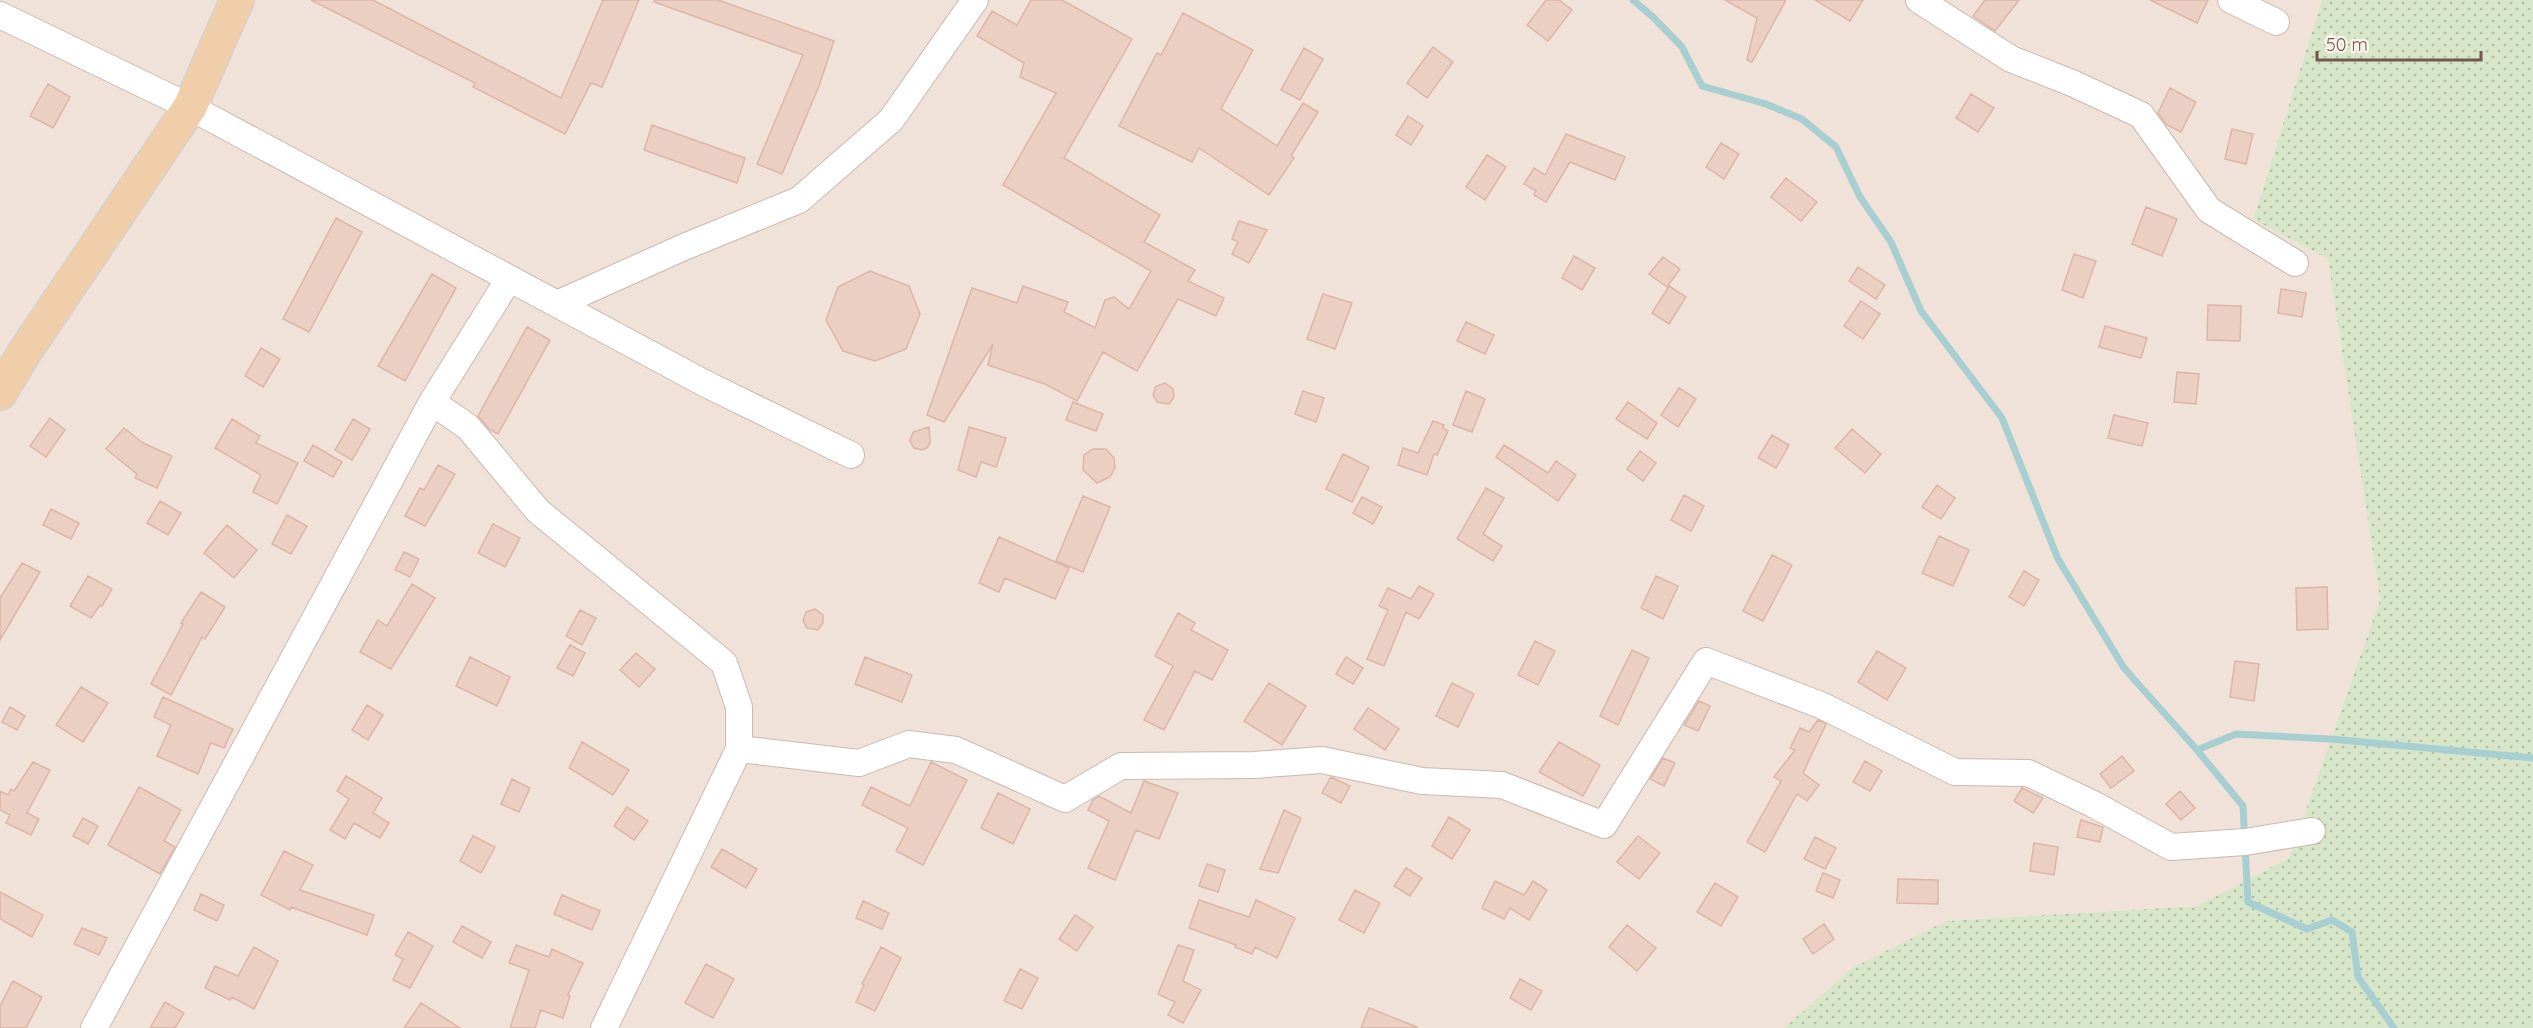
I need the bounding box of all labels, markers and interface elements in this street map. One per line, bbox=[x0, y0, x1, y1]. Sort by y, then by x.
scale bar bbox=[2317, 24, 2480, 62]
text: 50 m bbox=[2326, 33, 2368, 56]

